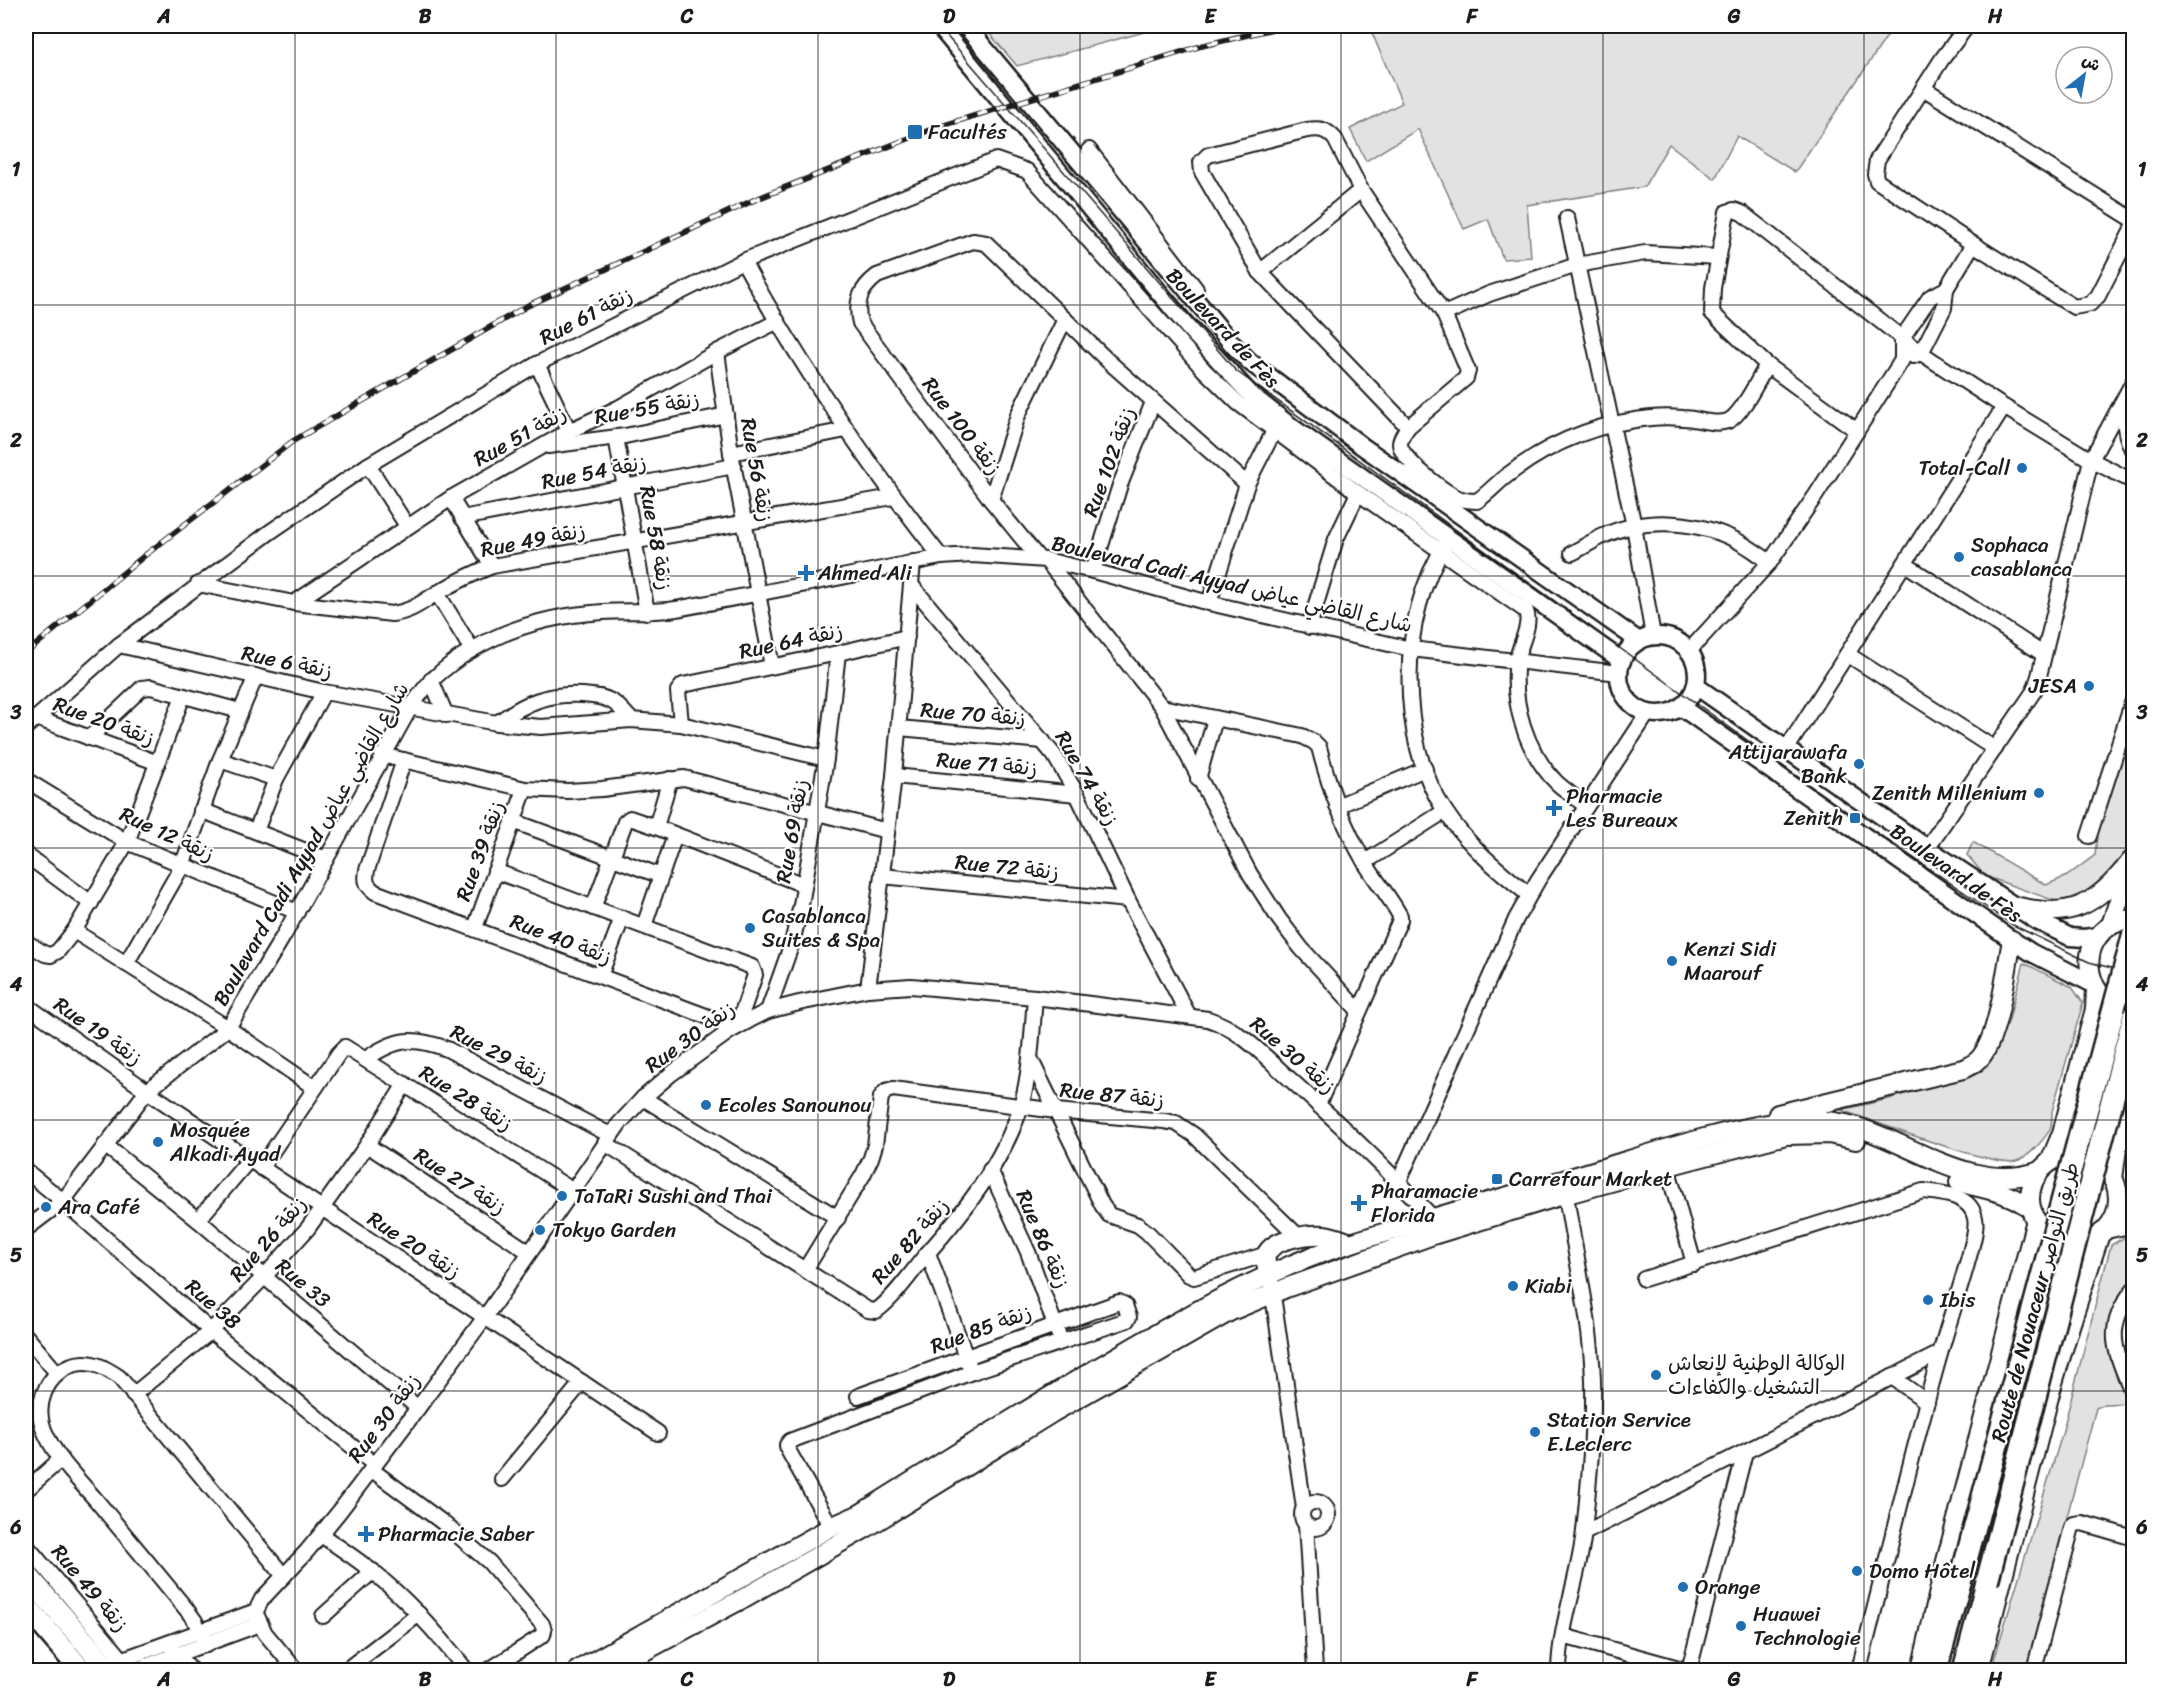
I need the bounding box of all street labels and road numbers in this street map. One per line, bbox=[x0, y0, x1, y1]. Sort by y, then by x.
street label: Boulevard de Fès bbox=[1156, 258, 1290, 398]
street label: Rue 61 زنقة bbox=[532, 276, 640, 356]
street label: Rue 100 زنقة bbox=[912, 368, 1012, 484]
street label: Rue 55 زنقة bbox=[592, 380, 702, 436]
street label: Rue 51 زنقة bbox=[466, 395, 574, 477]
street label: Rue 102 زنقة bbox=[1072, 402, 1146, 522]
street label: Rue 56 زنقة bbox=[729, 415, 785, 525]
street label: Rue 54 زنقة bbox=[538, 443, 650, 501]
street label: Rue 58 زنقة bbox=[628, 483, 684, 593]
street label: Rue 49 زنقة bbox=[477, 511, 589, 569]
street label: Boulevard Cadi Ayyad شارع القاضي عياض bbox=[1048, 524, 1416, 644]
street label: Rue 64 زنقة bbox=[736, 611, 846, 671]
street label: Rue 6 زنقة bbox=[238, 634, 336, 690]
street label: Boulevard Cadi Ayyad شارع القاضي عياض bbox=[202, 675, 420, 1013]
street label: Rue 20 زنقة bbox=[48, 685, 160, 757]
street label: Rue 70 زنقة bbox=[919, 690, 1027, 738]
street label: Rue 74 زنقة bbox=[1044, 723, 1130, 833]
street label: Rue 71 زنقة bbox=[935, 741, 1039, 787]
street label: Rue 69 زنقة bbox=[764, 776, 820, 886]
street label: Rue 12 زنقة bbox=[113, 795, 221, 873]
street label: Rue 39 زنقة bbox=[444, 795, 516, 907]
street label: Boulevard de Fès bbox=[1882, 813, 2031, 933]
street label: Rue 72 زنقة bbox=[953, 843, 1061, 891]
street label: Rue 40 زنقة bbox=[504, 902, 618, 976]
street label: Rue 19 زنقة bbox=[45, 986, 151, 1076]
street label: Rue 30 زنقة bbox=[636, 991, 744, 1083]
street label: Rue 30 زنقة bbox=[1241, 1006, 1345, 1104]
street label: Rue 29 زنقة bbox=[444, 1013, 554, 1095]
street label: Rue 28 زنقة bbox=[411, 1054, 521, 1142]
street label: Rue 87 زنقة bbox=[1058, 1071, 1166, 1119]
street label: Rue 27 زنقة bbox=[406, 1137, 514, 1225]
street label: Route de Nouaceur طريق النواصر bbox=[1979, 1158, 2091, 1446]
street label: Rue 86 زنقة bbox=[1005, 1183, 1081, 1295]
street label: Rue 26 زنقة bbox=[219, 1187, 317, 1291]
street label: Rue 82 زنقة bbox=[861, 1189, 959, 1293]
street label: Rue 20 زنقة bbox=[359, 1200, 469, 1290]
street label: Rue 33 bbox=[267, 1248, 340, 1318]
street label: Rue 38 bbox=[176, 1269, 250, 1340]
street label: Rue 85 زنقة bbox=[925, 1293, 1037, 1365]
street label: Rue 30 زنقة bbox=[337, 1365, 431, 1471]
street label: Rue 49 زنقة bbox=[41, 1535, 139, 1641]

